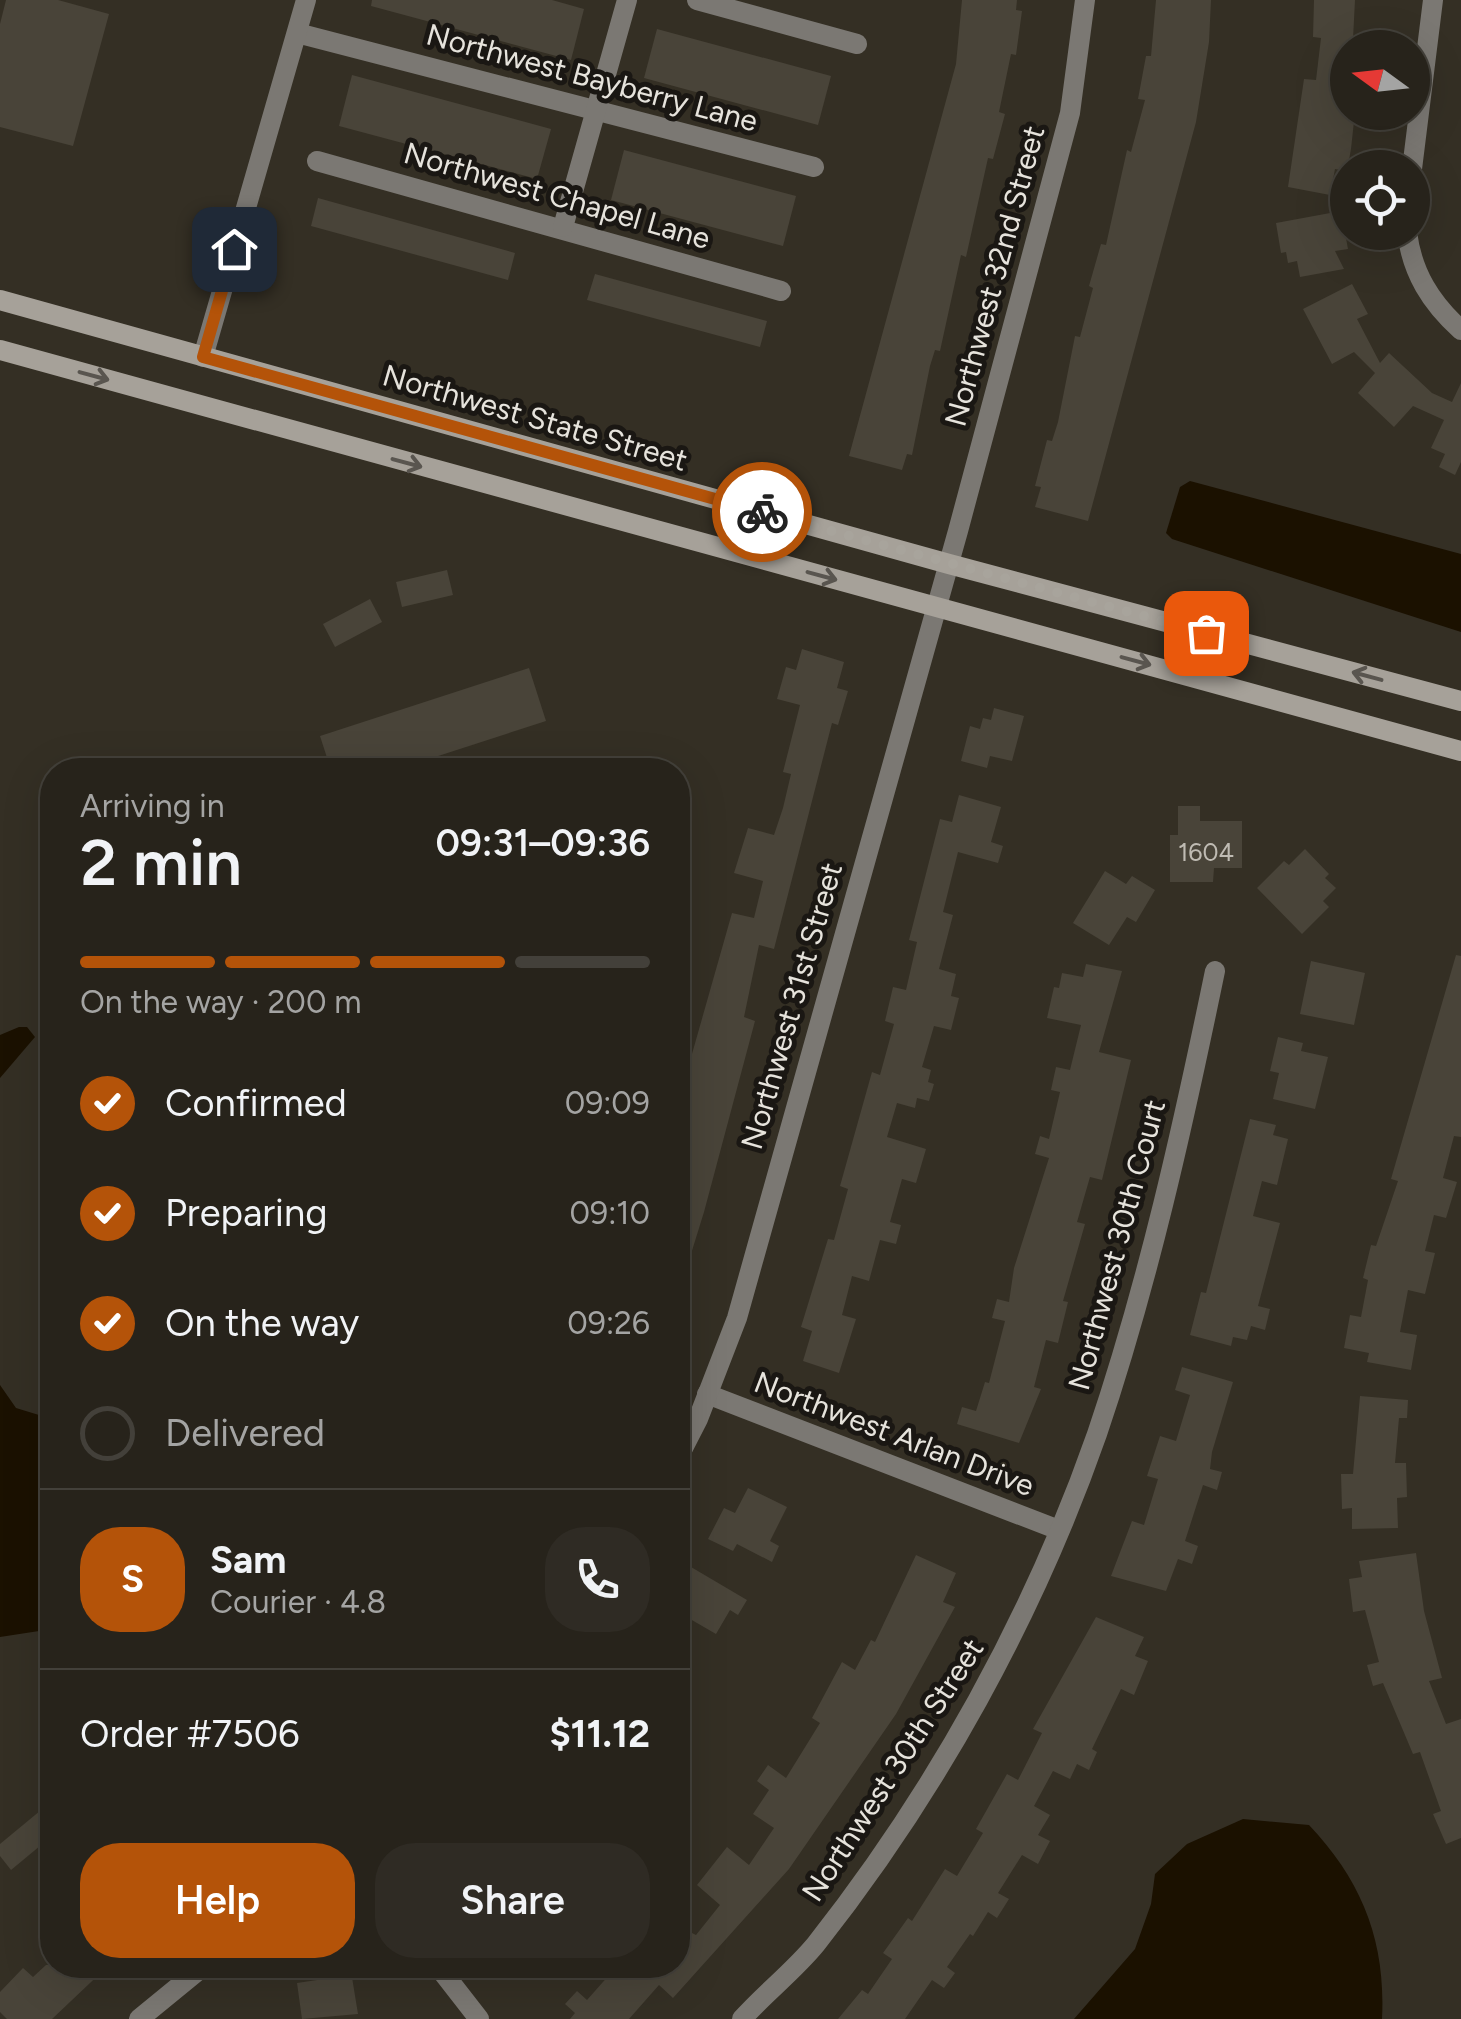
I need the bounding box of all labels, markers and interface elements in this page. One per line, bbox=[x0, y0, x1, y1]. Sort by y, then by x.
street label: Northwest Bayberry Lane bbox=[422, 15, 762, 140]
north arrow bbox=[1330, 30, 1430, 130]
map controls bbox=[1330, 30, 1430, 250]
street label: Northwest 32nd Street bbox=[937, 121, 1052, 430]
street label: Northwest Chapel Lane bbox=[400, 134, 714, 257]
button: locate bbox=[1330, 150, 1430, 250]
pin bbox=[192, 207, 277, 292]
icon: home bbox=[207, 222, 262, 277]
street label: Northwest State Street bbox=[379, 356, 692, 479]
one-way arrow bbox=[78, 368, 109, 387]
one-way arrow bbox=[391, 454, 422, 473]
courier bbox=[712, 462, 812, 562]
icon: bike bbox=[735, 485, 790, 540]
one-way arrow bbox=[806, 568, 837, 586]
pin bbox=[1164, 591, 1249, 676]
icon: bag bbox=[1179, 606, 1234, 661]
one-way arrow bbox=[1120, 653, 1151, 672]
one-way arrow bbox=[1352, 665, 1383, 684]
text: Arriving in bbox=[80, 787, 225, 825]
text: 09:31–09:36 bbox=[435, 820, 650, 866]
text: 2 min bbox=[80, 823, 242, 901]
house number: 1604 bbox=[1178, 837, 1234, 867]
street label: Northwest 31st Street bbox=[733, 858, 850, 1153]
text: On the way · 200 m bbox=[80, 983, 362, 1021]
icon: check bbox=[80, 1076, 135, 1131]
text: Confirmed bbox=[165, 1080, 347, 1126]
text: 09:09 bbox=[565, 1084, 650, 1122]
street label: Northwest 30th Court bbox=[1060, 1096, 1173, 1394]
icon: check bbox=[80, 1186, 135, 1241]
text: Preparing bbox=[165, 1190, 327, 1236]
text: 09:10 bbox=[570, 1194, 650, 1232]
icon: check bbox=[80, 1296, 135, 1351]
text: On the way bbox=[165, 1300, 359, 1346]
text: 09:26 bbox=[567, 1304, 650, 1342]
street label: Northwest Arlan Drive bbox=[749, 1363, 1039, 1504]
text: Delivered bbox=[165, 1410, 325, 1456]
button: phone bbox=[545, 1527, 650, 1632]
text: Sam bbox=[210, 1537, 286, 1583]
text: S bbox=[121, 1556, 144, 1602]
text: Courier · 4.8 bbox=[210, 1583, 386, 1621]
street label: Northwest 30th Street bbox=[794, 1631, 991, 1908]
text: Order #7506 bbox=[80, 1711, 300, 1757]
text: $11.12 bbox=[549, 1711, 650, 1757]
button: Help bbox=[80, 1843, 355, 1958]
button: Share bbox=[375, 1843, 650, 1958]

